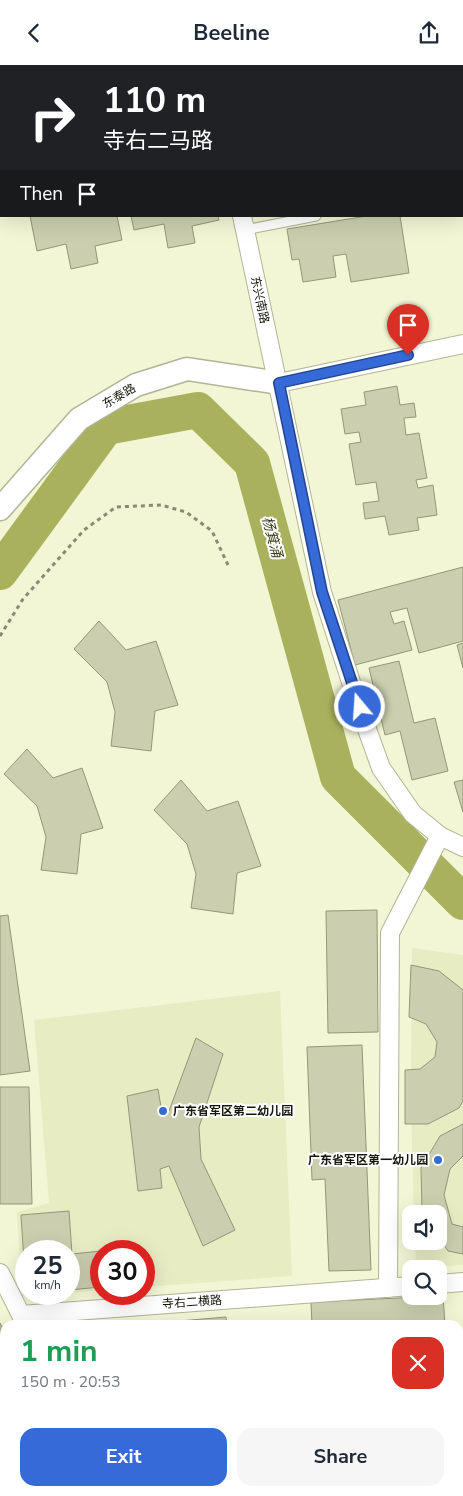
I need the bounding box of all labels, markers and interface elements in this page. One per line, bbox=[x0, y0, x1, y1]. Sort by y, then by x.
text: Beeline bbox=[193, 18, 270, 48]
icon: back bbox=[20, 19, 48, 47]
icon: share bbox=[415, 19, 443, 47]
text: 110 m bbox=[103, 77, 206, 124]
icon: right bbox=[20, 85, 85, 150]
text: 寺右二马路 bbox=[103, 126, 213, 156]
icon: arrive bbox=[73, 180, 101, 208]
text: Then bbox=[20, 181, 63, 207]
street label: 东兴南路 bbox=[247, 275, 273, 325]
pin bbox=[387, 304, 429, 355]
icon: arrive bbox=[394, 311, 422, 339]
street label: 东泰路 bbox=[99, 380, 139, 412]
water label: 杨箕涌 bbox=[257, 514, 287, 562]
position arrow bbox=[333, 680, 385, 732]
place label: 广东省军区第二幼儿园 bbox=[173, 1103, 293, 1119]
marker: 广东省军区第二幼儿园 bbox=[157, 1105, 169, 1117]
place label: 广东省军区第一幼儿园 bbox=[308, 1152, 428, 1168]
marker: 广东省军区第一幼儿园 bbox=[432, 1154, 444, 1166]
map controls bbox=[402, 1205, 447, 1305]
button: sound bbox=[402, 1205, 447, 1250]
speed limit sign: 30 bbox=[90, 1240, 155, 1305]
text: 25 bbox=[32, 1249, 63, 1283]
button: search bbox=[402, 1260, 447, 1305]
text: km/h bbox=[34, 1277, 61, 1293]
street label: 寺右二横路 bbox=[162, 1292, 222, 1312]
text: 1 min bbox=[20, 1331, 98, 1372]
button: close bbox=[392, 1337, 444, 1389]
text: 150 m · 20:53 bbox=[20, 1371, 121, 1393]
button: Exit bbox=[20, 1428, 227, 1486]
button: Share bbox=[237, 1428, 444, 1486]

